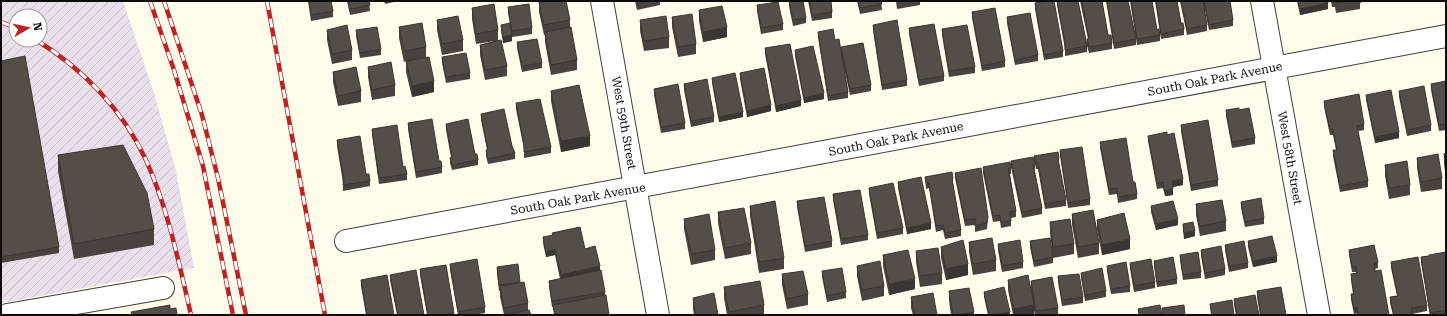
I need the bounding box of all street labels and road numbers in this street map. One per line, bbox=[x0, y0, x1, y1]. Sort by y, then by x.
street label: South Oak Park Avenue bbox=[1146, 59, 1284, 99]
street label: West 59th Street bbox=[609, 75, 639, 171]
street label: West 58th Street bbox=[1275, 110, 1305, 206]
street label: South Oak Park Avenue bbox=[827, 119, 965, 159]
street label: South Oak Park Avenue bbox=[509, 180, 647, 218]

